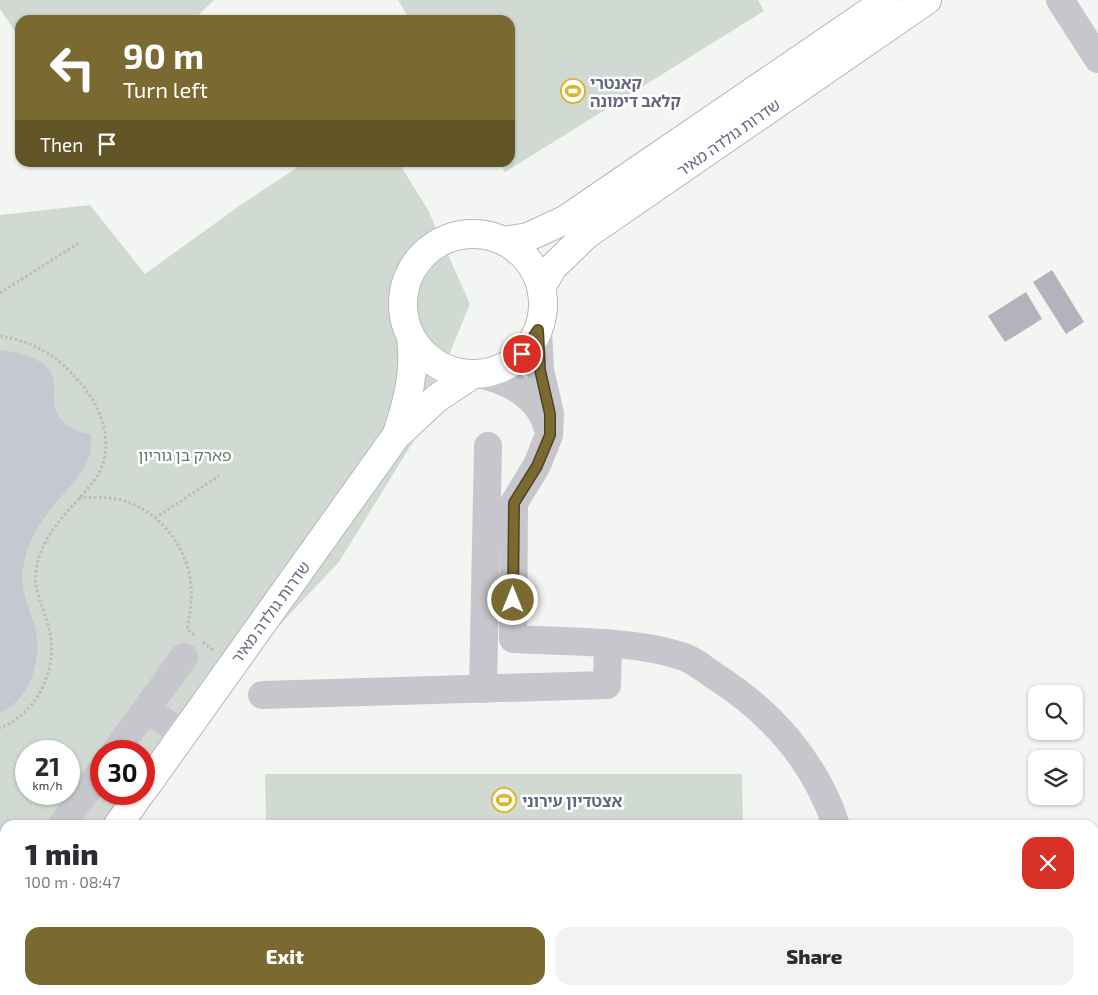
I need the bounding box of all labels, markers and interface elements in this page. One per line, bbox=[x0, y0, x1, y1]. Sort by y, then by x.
text: 90 m bbox=[123, 34, 204, 76]
icon: left bbox=[40, 35, 105, 100]
place label: קאנטרי קלאב דימונה bbox=[590, 73, 682, 110]
text: Turn left bbox=[123, 76, 208, 102]
sports icon: קאנטרי קלאב דימונה bbox=[560, 78, 586, 104]
street label: שדרות גולדה מאיר bbox=[673, 94, 783, 180]
icon: arrive bbox=[93, 130, 121, 158]
text: Then bbox=[40, 133, 83, 156]
pin bbox=[501, 333, 543, 375]
icon: arrive bbox=[508, 340, 536, 368]
park label: פארק בן גוריון bbox=[138, 445, 232, 464]
street label: שדרות גולדה מאיר bbox=[227, 557, 313, 667]
position arrow bbox=[486, 573, 538, 625]
map controls bbox=[1028, 685, 1083, 805]
button: search bbox=[1028, 685, 1083, 740]
speed limit sign: 30 bbox=[90, 740, 155, 805]
button: layers bbox=[1028, 750, 1083, 805]
text: 21 bbox=[35, 751, 60, 781]
text: km/h bbox=[33, 778, 62, 792]
sports icon: אצטדיון עירוני bbox=[491, 787, 517, 813]
place label: אצטדיון עירוני bbox=[522, 791, 623, 810]
text: 1 min bbox=[25, 835, 99, 871]
button: close bbox=[1022, 837, 1074, 889]
text: 100 m · 08:47 bbox=[25, 872, 120, 891]
button: Exit bbox=[25, 927, 545, 985]
button: Share bbox=[555, 927, 1074, 985]

